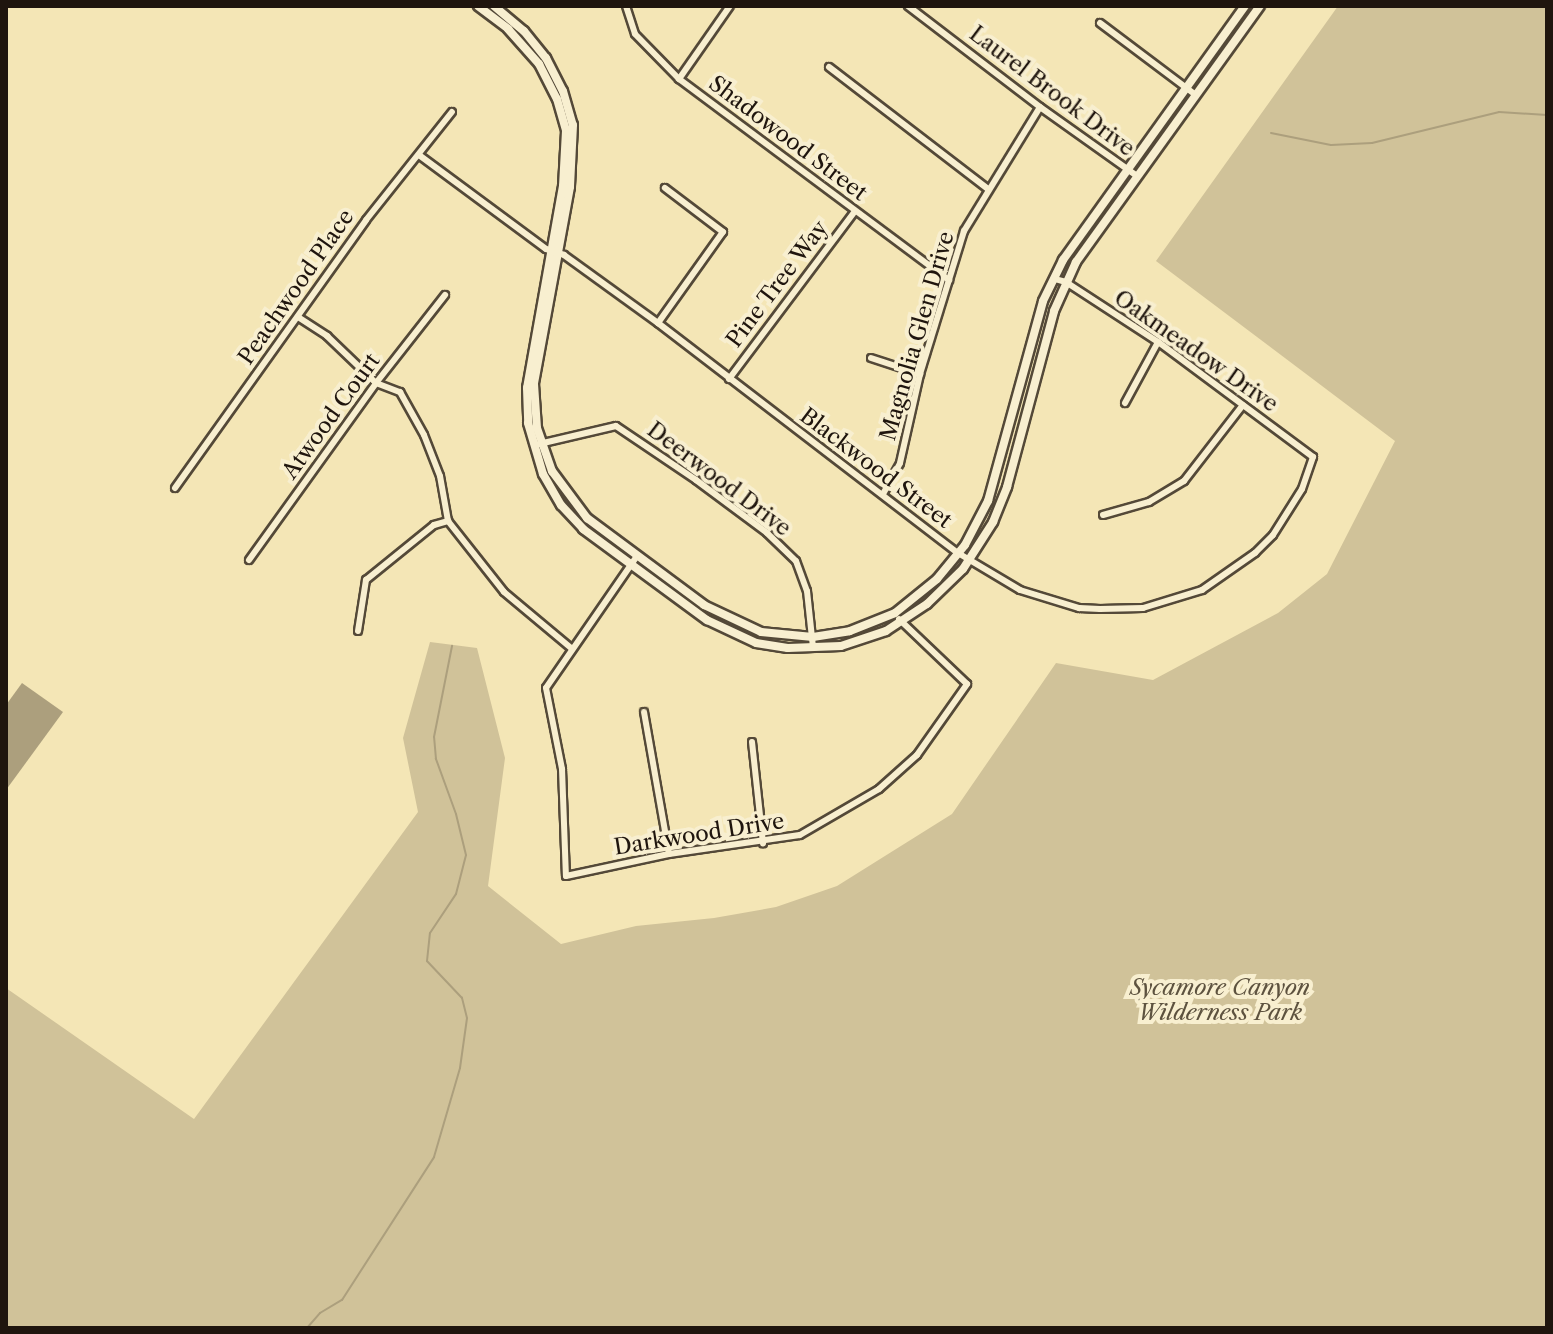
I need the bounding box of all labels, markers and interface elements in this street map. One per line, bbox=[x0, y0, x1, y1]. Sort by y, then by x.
street label: Laurel Brook Drive bbox=[964, 20, 1140, 162]
street label: Shadowood Street bbox=[704, 70, 872, 206]
street label: Peachwood Place bbox=[233, 204, 359, 370]
street label: Pine Tree Way bbox=[720, 215, 834, 353]
street label: Magnolia Glen Drive bbox=[874, 228, 960, 444]
street label: Oakmeadow Drive bbox=[1109, 284, 1283, 418]
street label: Atwood Court bbox=[277, 348, 385, 484]
street label: Blackwood Street bbox=[795, 402, 957, 534]
street label: Deerwood Drive bbox=[642, 416, 796, 542]
street label: Darkwood Drive bbox=[612, 808, 786, 860]
park label: Sycamore Canyon Wilderness Park bbox=[1130, 974, 1310, 1026]

